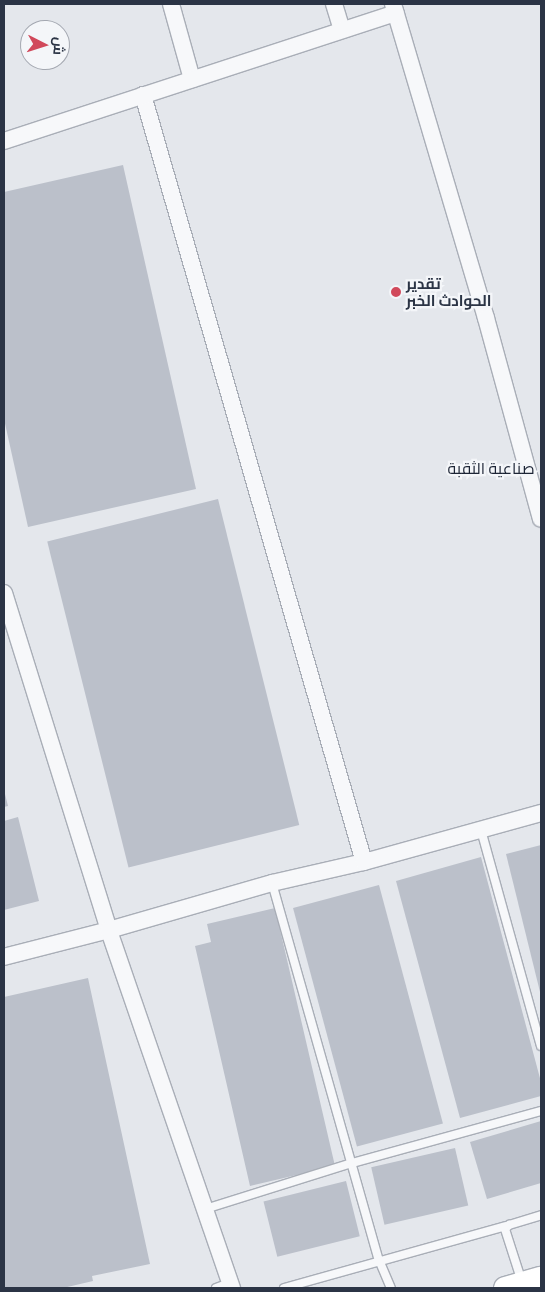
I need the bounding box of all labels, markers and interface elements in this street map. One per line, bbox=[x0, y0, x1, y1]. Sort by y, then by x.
north arrow bbox=[20, 20, 70, 70]
text: ش bbox=[48, 36, 71, 56]
place label: تقدير الحوادث الخبر bbox=[406, 274, 491, 309]
marker: تقدير الحوادث الخبر bbox=[390, 286, 402, 298]
district label: صناعية الثقبة bbox=[447, 458, 535, 478]

